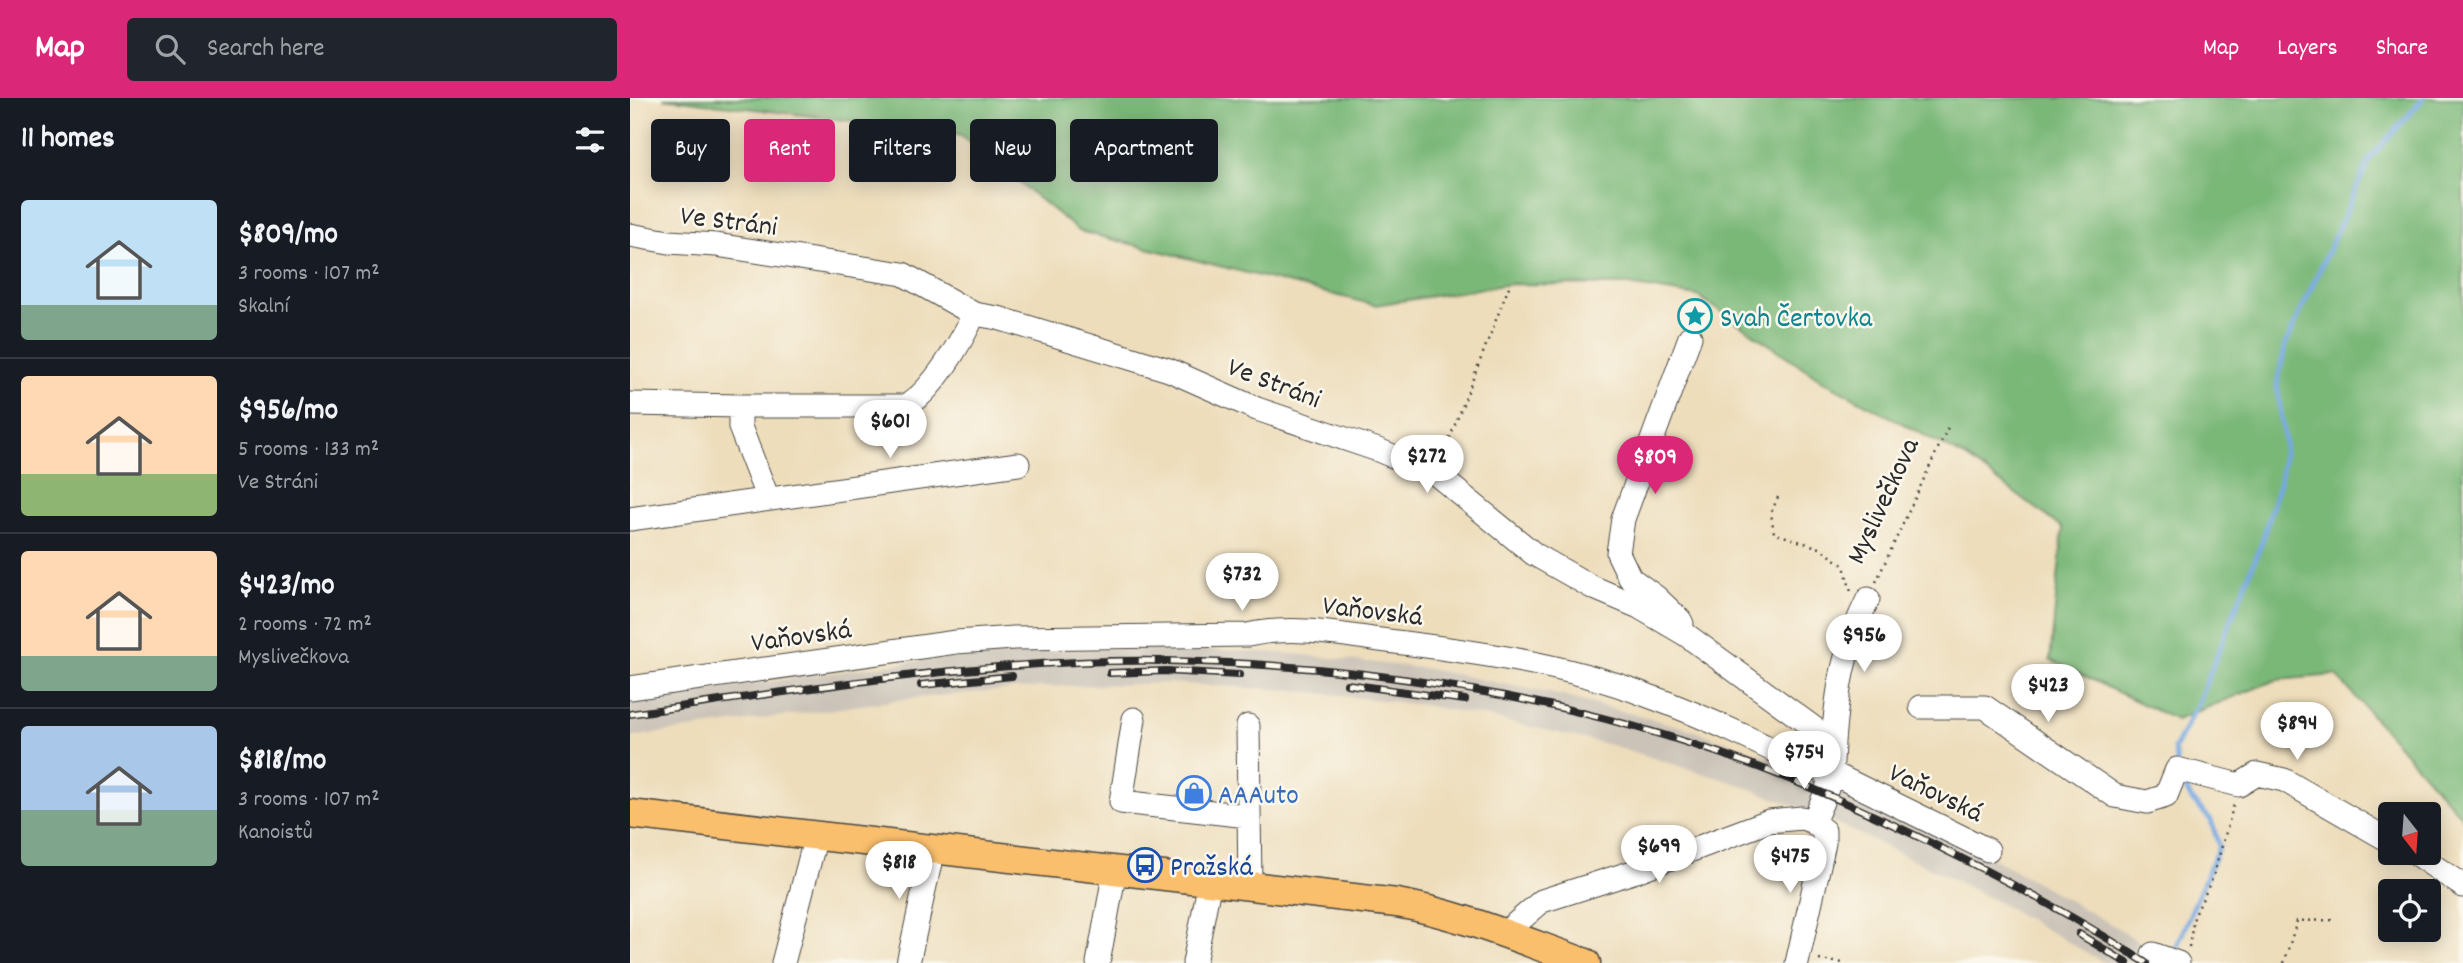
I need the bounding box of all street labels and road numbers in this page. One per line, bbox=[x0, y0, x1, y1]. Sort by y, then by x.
street label: Ve Stráni bbox=[678, 198, 779, 250]
street label: Ve Stráni bbox=[1221, 350, 1326, 422]
street label: Myslivečkova bbox=[1839, 432, 1933, 572]
street label: Vaňovská bbox=[1320, 588, 1425, 640]
street label: Vaňovská bbox=[749, 612, 854, 666]
street label: Vaňovská bbox=[1881, 755, 1989, 836]

